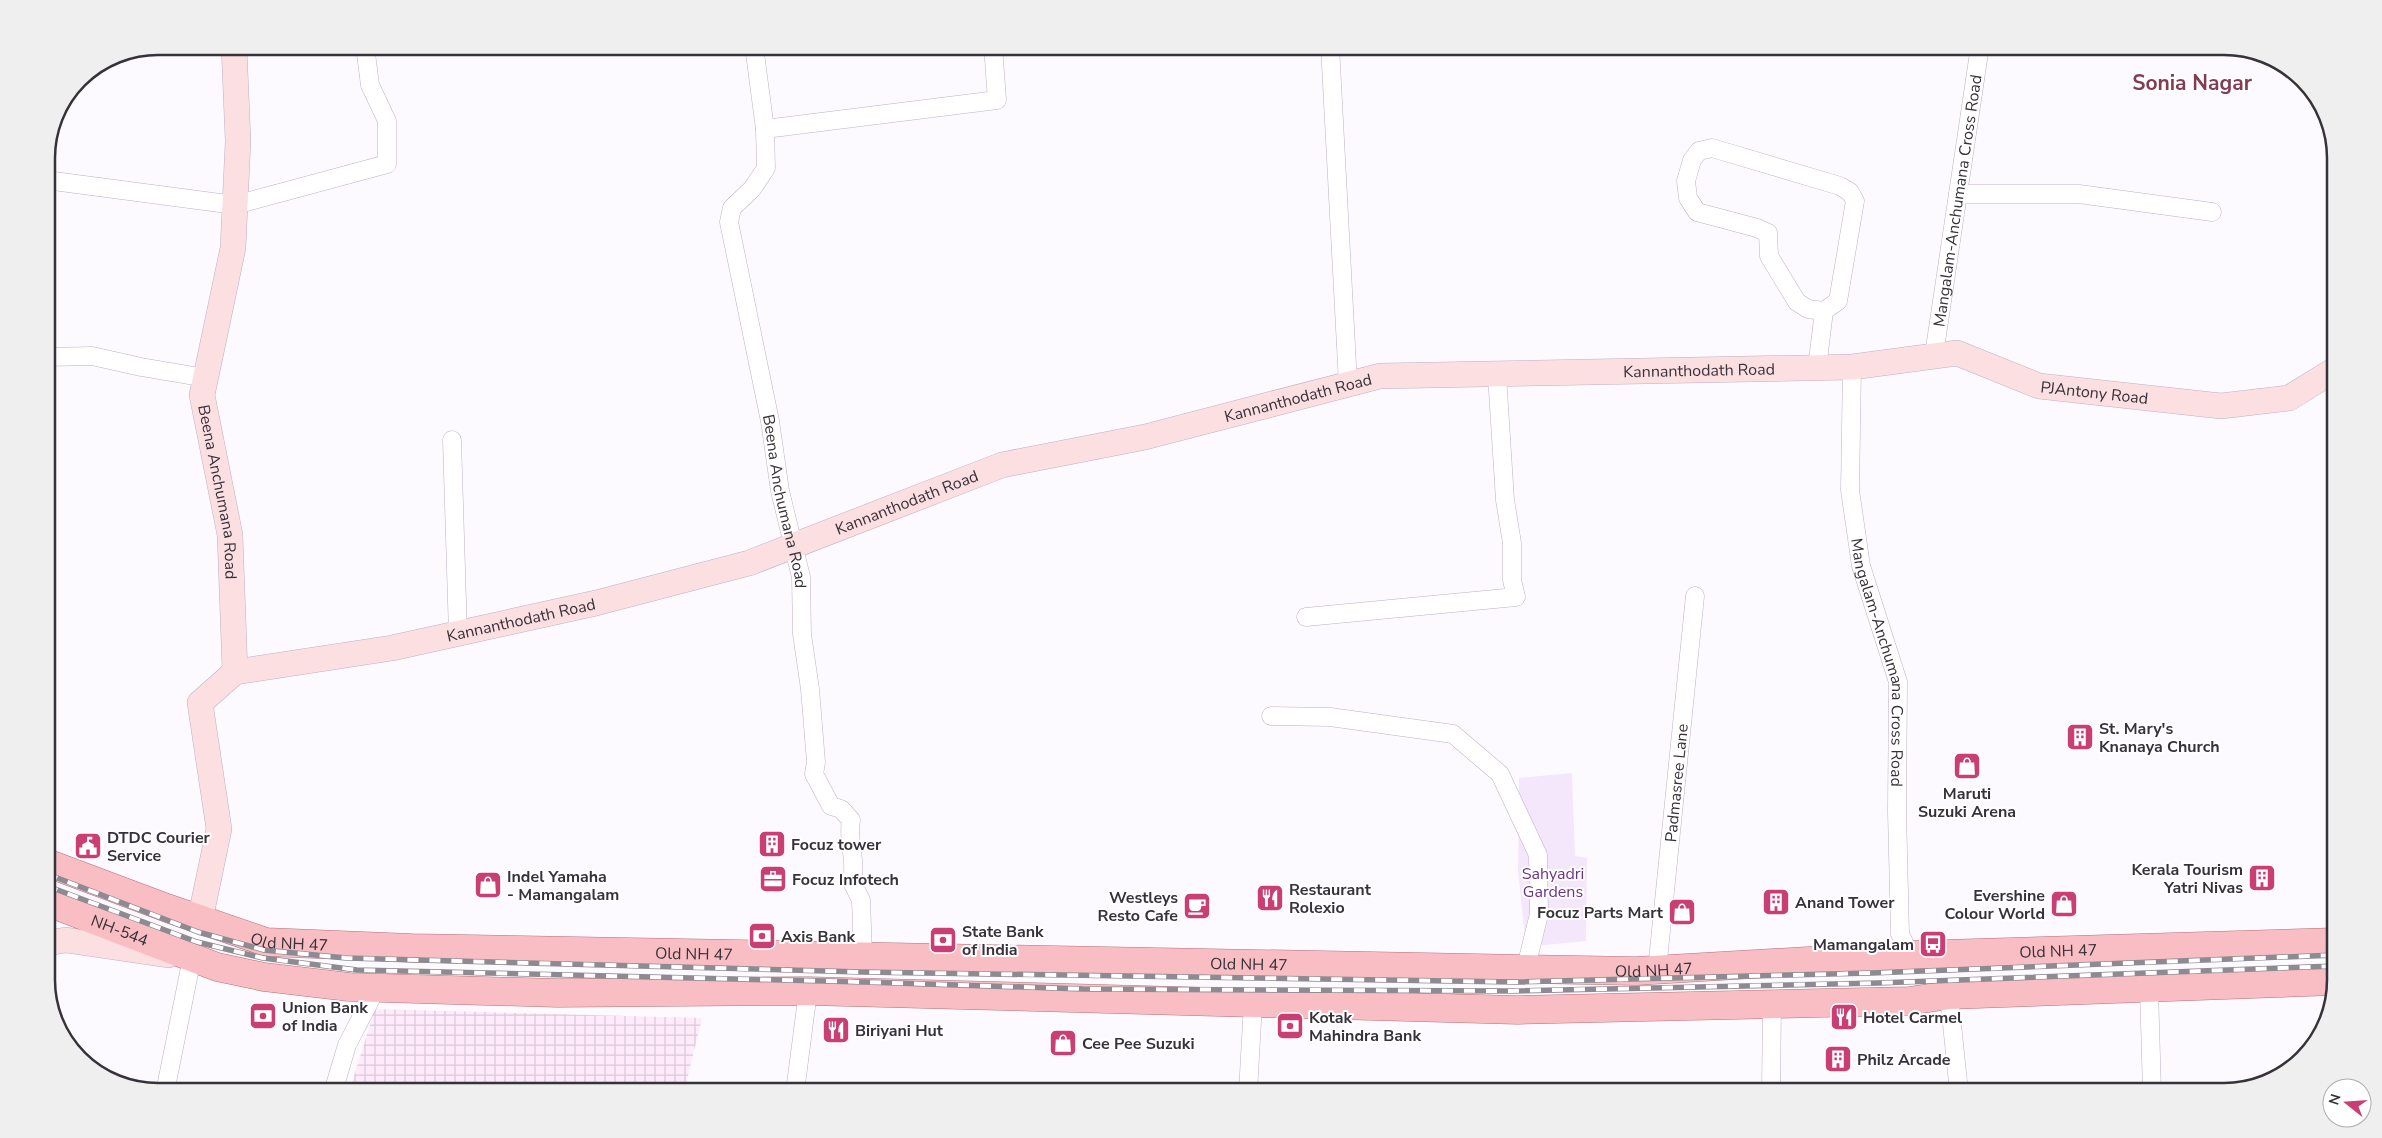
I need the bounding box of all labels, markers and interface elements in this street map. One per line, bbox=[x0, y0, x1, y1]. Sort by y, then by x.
district label: Sonia Nagar bbox=[2132, 69, 2253, 97]
street label: Mangalam-Anchumana Cross Road bbox=[1928, 73, 1988, 328]
street label: Kannanthodath Road bbox=[1623, 358, 1775, 383]
street label: Kannanthodath Road bbox=[1222, 369, 1374, 428]
street label: PJAntony Road bbox=[2039, 376, 2149, 410]
street label: Beena Anchumana Road bbox=[192, 403, 242, 580]
street label: Beena Anchumana Road bbox=[757, 413, 811, 588]
street label: Kannanthodath Road bbox=[832, 465, 982, 541]
street label: Mangalam-Anchumana Cross Road bbox=[1845, 537, 1908, 787]
street label: Kannanthodath Road bbox=[445, 593, 598, 648]
place label: St. Mary's Knanaya Church bbox=[2099, 718, 2220, 758]
building icon: St. Mary's Knanaya Church bbox=[2065, 722, 2095, 752]
street label: Padmasree Lane bbox=[1660, 723, 1694, 843]
shop icon: Maruti Suzuki Arena bbox=[1952, 751, 1982, 781]
place label: Maruti Suzuki Arena bbox=[1918, 783, 2016, 823]
place label: DTDC Courier Service bbox=[107, 827, 211, 867]
building icon: Focuz tower bbox=[757, 829, 787, 859]
public building icon: DTDC Courier Service bbox=[73, 831, 103, 861]
place label: Focuz tower bbox=[791, 834, 882, 856]
place label: Kerala Tourism Yatri Nivas bbox=[2131, 859, 2243, 899]
park label: Sahyadri Gardens bbox=[1522, 863, 1584, 903]
building icon: Kerala Tourism Yatri Nivas bbox=[2247, 863, 2277, 893]
office icon: Focuz Infotech bbox=[758, 864, 788, 894]
place label: Indel Yamaha - Mamangalam bbox=[507, 866, 619, 906]
place label: Focuz Infotech bbox=[792, 869, 899, 891]
shop icon: Indel Yamaha - Mamangalam bbox=[473, 870, 503, 900]
place label: Restaurant Rolexio bbox=[1289, 879, 1372, 919]
restaurant icon: Restaurant Rolexio bbox=[1255, 883, 1285, 913]
place label: Evershine Colour World bbox=[1944, 885, 2045, 925]
place label: Westleys Resto Cafe bbox=[1098, 887, 1178, 927]
building icon: Anand Tower bbox=[1761, 887, 1791, 917]
shop icon: Evershine Colour World bbox=[2049, 889, 2079, 919]
cafe icon: Westleys Resto Cafe bbox=[1182, 891, 1212, 921]
place label: Anand Tower bbox=[1795, 892, 1895, 914]
shop icon: Focuz Parts Mart bbox=[1667, 897, 1697, 927]
place label: Focuz Parts Mart bbox=[1537, 902, 1664, 924]
street label: NH-544 bbox=[88, 910, 152, 952]
bank icon: Axis Bank bbox=[747, 921, 777, 951]
place label: State Bank of India bbox=[962, 921, 1044, 961]
bank icon: State Bank of India bbox=[928, 925, 958, 955]
place label: Axis Bank bbox=[781, 926, 856, 948]
street label: Old NH 47 bbox=[247, 927, 328, 957]
bus stop icon: Mamangalam bbox=[1918, 929, 1948, 959]
place label: Mamangalam bbox=[1813, 934, 1914, 956]
street label: Old NH 47 bbox=[2019, 939, 2098, 964]
street label: Old NH 47 bbox=[655, 943, 733, 966]
street label: Old NH 47 bbox=[1210, 953, 1288, 976]
street label: Old NH 47 bbox=[1615, 958, 1693, 983]
place label: Union Bank of India bbox=[282, 997, 368, 1037]
bank icon: Union Bank of India bbox=[248, 1001, 278, 1031]
restaurant icon: Hotel Carmel bbox=[1829, 1002, 1859, 1032]
place label: Kotak Mahindra Bank bbox=[1309, 1007, 1421, 1047]
place label: Hotel Carmel bbox=[1863, 1007, 1962, 1029]
bank icon: Kotak Mahindra Bank bbox=[1275, 1011, 1305, 1041]
restaurant icon: Biriyani Hut bbox=[821, 1015, 851, 1045]
place label: Biriyani Hut bbox=[855, 1020, 944, 1042]
shop icon: Cee Pee Suzuki bbox=[1048, 1028, 1078, 1058]
place label: Cee Pee Suzuki bbox=[1082, 1033, 1195, 1055]
building icon: Philz Arcade bbox=[1823, 1044, 1853, 1074]
place label: Philz Arcade bbox=[1857, 1049, 1951, 1071]
north arrow bbox=[2322, 1078, 2372, 1128]
text: N bbox=[2324, 1092, 2346, 1107]

